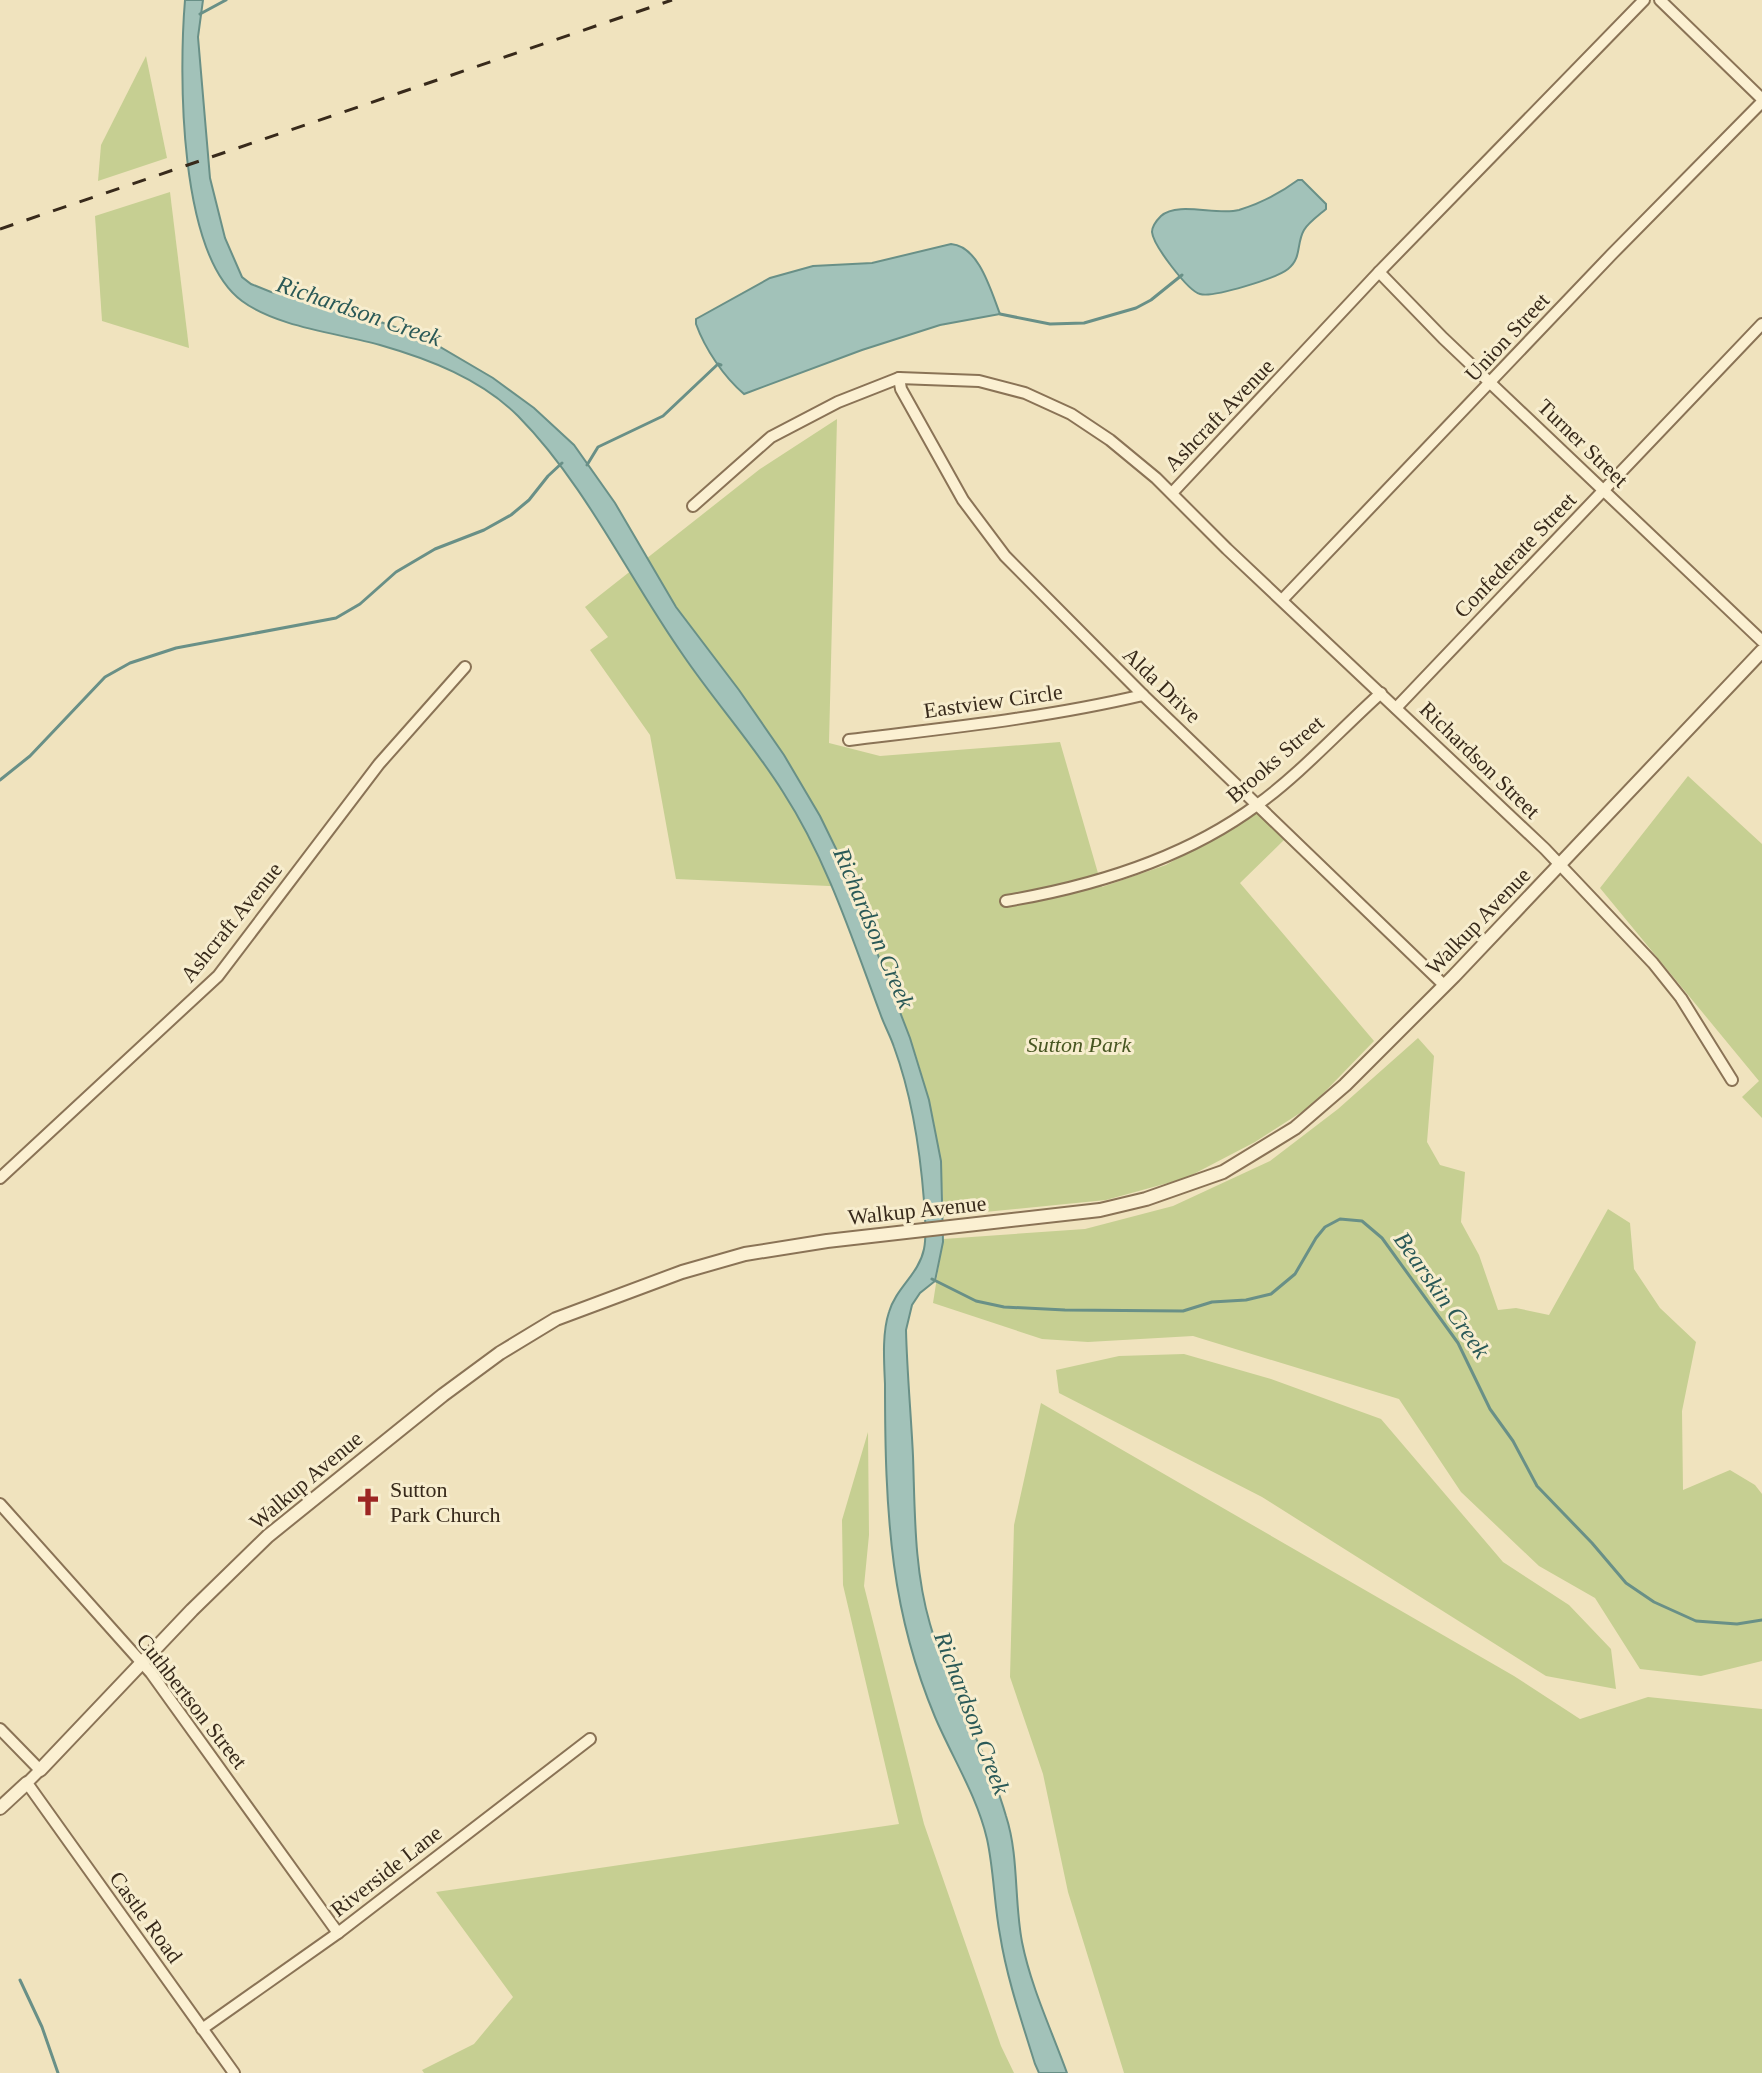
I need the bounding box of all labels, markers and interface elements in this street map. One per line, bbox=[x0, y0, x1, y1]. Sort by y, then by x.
water label: Richardson Creek bbox=[272, 270, 445, 351]
street label: Union Street bbox=[1460, 288, 1554, 386]
street label: Ashcraft Avenue bbox=[1159, 354, 1279, 476]
street label: Turner Street bbox=[1533, 394, 1633, 492]
street label: Confederate Street bbox=[1449, 487, 1581, 623]
street label: Alda Drive bbox=[1118, 642, 1206, 728]
street label: Eastview Circle bbox=[922, 679, 1064, 723]
street label: Richardson Street bbox=[1415, 696, 1545, 824]
street label: Brooks Street bbox=[1221, 710, 1329, 808]
water label: Richardson Creek bbox=[828, 843, 920, 1013]
street label: Ashcraft Avenue bbox=[175, 857, 287, 987]
street label: Walkup Avenue bbox=[1421, 862, 1535, 980]
park label: Sutton Park bbox=[1027, 1032, 1132, 1057]
street label: Walkup Avenue bbox=[847, 1190, 987, 1230]
water label: Bearskin Creek bbox=[1389, 1227, 1495, 1363]
street label: Walkup Avenue bbox=[245, 1426, 367, 1534]
place label: Sutton Park Church bbox=[390, 1477, 501, 1527]
church icon: Sutton Park Church bbox=[353, 1487, 383, 1517]
water label: Richardson Creek bbox=[929, 1627, 1015, 1798]
street label: Cuthbertson Street bbox=[132, 1629, 252, 1773]
street label: Riverside Lane bbox=[326, 1820, 446, 1922]
street label: Castle Road bbox=[104, 1866, 188, 1968]

